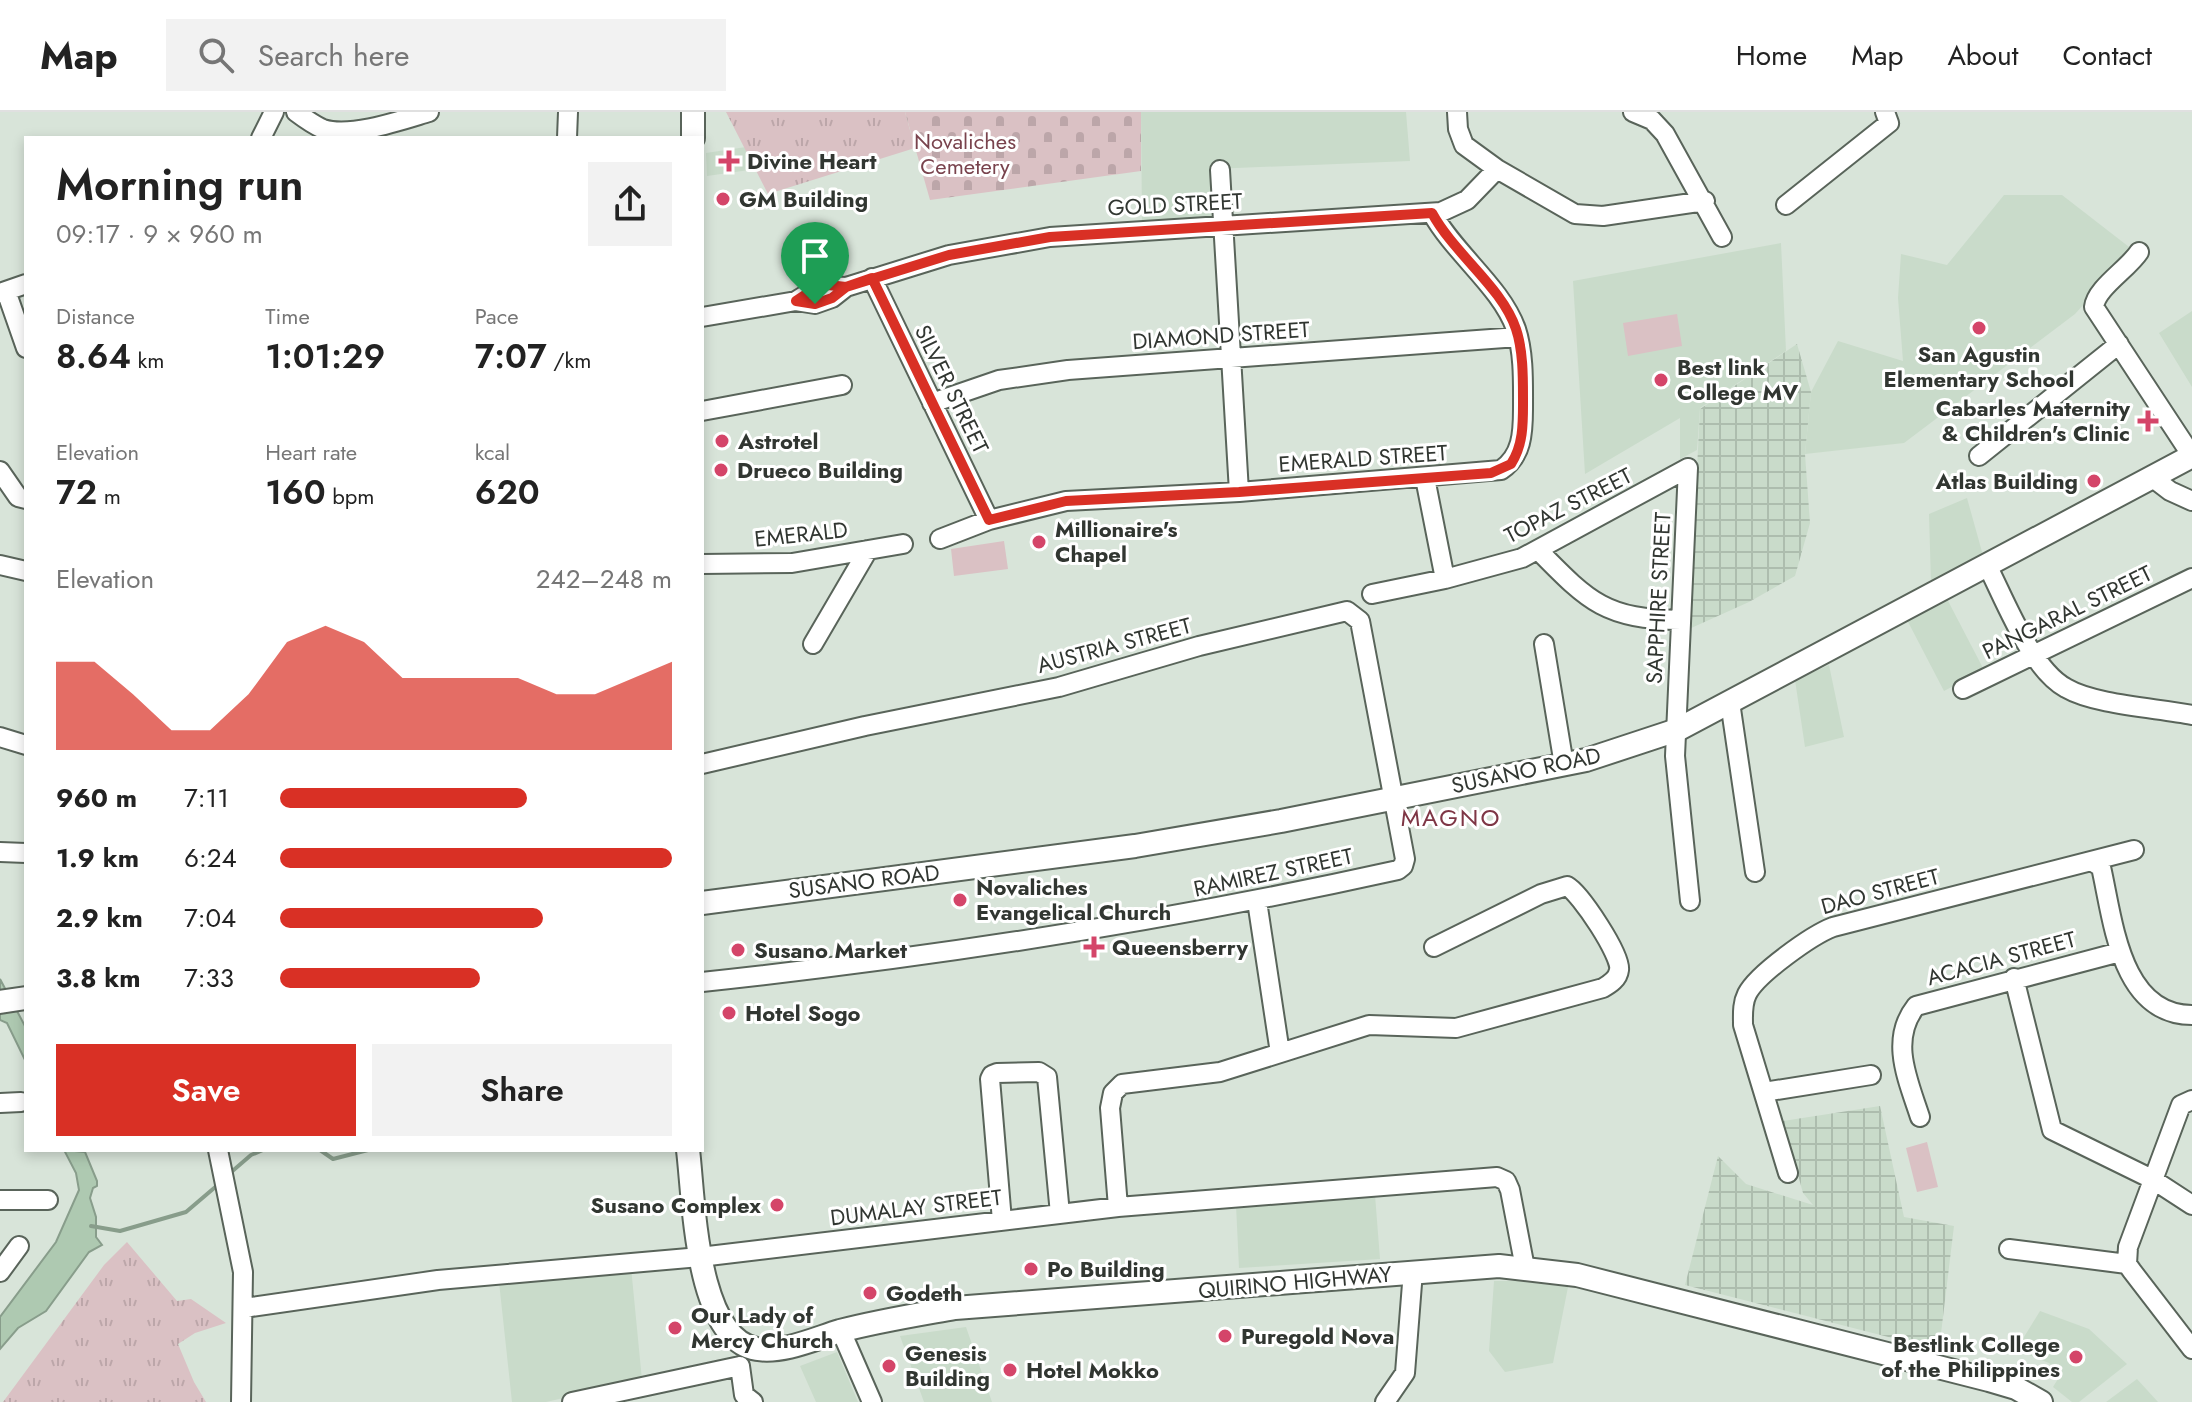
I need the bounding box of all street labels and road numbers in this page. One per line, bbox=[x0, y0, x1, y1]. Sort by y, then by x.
street label: GOLD STREET bbox=[1107, 184, 1244, 224]
street label: DIAMOND STREET bbox=[1131, 313, 1312, 357]
street label: SILVER STREET bbox=[907, 319, 997, 459]
street label: EMERALD STREET bbox=[1277, 436, 1449, 480]
street label: TOPAZ STREET bbox=[1499, 459, 1638, 551]
street label: SAPPHIRE STREET bbox=[1638, 511, 1679, 685]
street label: EMERALD bbox=[753, 513, 849, 555]
street label: PANGARAL STREET bbox=[1977, 557, 2158, 667]
street label: AUSTRIA STREET bbox=[1033, 609, 1195, 681]
street label: SUSANO ROAD bbox=[1448, 739, 1604, 801]
street label: RAMIREZ STREET bbox=[1190, 839, 1356, 905]
street label: SUSANO ROAD bbox=[787, 856, 941, 906]
street label: DAO STREET bbox=[1817, 860, 1943, 922]
street label: ACACIA STREET bbox=[1923, 923, 2080, 993]
street label: DUMALAY STREET bbox=[828, 1181, 1004, 1233]
street label: QUIRINO HIGHWAY bbox=[1197, 1258, 1394, 1306]

